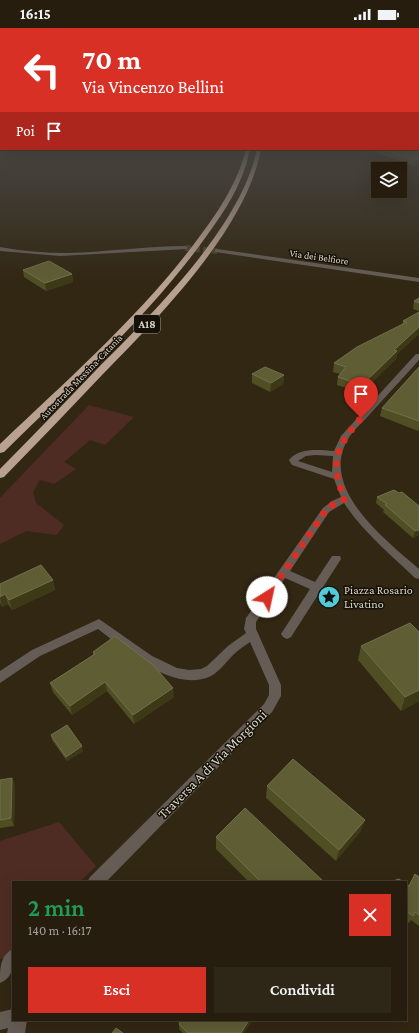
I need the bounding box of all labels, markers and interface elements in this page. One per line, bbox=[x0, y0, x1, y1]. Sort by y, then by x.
text: 16:15 bbox=[20, 6, 51, 22]
icon: left bbox=[16, 44, 68, 96]
text: 70 m bbox=[82, 44, 141, 75]
text: Via Vincenzo Bellini bbox=[82, 77, 224, 97]
icon: arrive bbox=[43, 120, 65, 142]
text: Poi bbox=[16, 123, 35, 139]
map controls bbox=[371, 162, 407, 198]
button: layers bbox=[371, 162, 407, 198]
street label: Via dei Belfiore bbox=[289, 247, 350, 267]
road number: A18 bbox=[134, 315, 160, 333]
street label: Autostrada Messina-Catania bbox=[37, 332, 125, 422]
pin bbox=[344, 377, 378, 418]
icon: arrive bbox=[350, 383, 372, 405]
position arrow bbox=[246, 576, 288, 618]
place label: Piazza Rosario Livatino bbox=[344, 583, 413, 611]
place icon: Piazza Rosario Livatino bbox=[316, 584, 342, 610]
street label: Traversa A di Via Morgioni bbox=[154, 706, 270, 822]
text: 2 min bbox=[28, 894, 85, 921]
button: close bbox=[349, 894, 391, 936]
text: 140 m · 16:17 bbox=[28, 923, 91, 938]
button: Esci bbox=[28, 967, 206, 1013]
button: Condividi bbox=[214, 967, 391, 1013]

